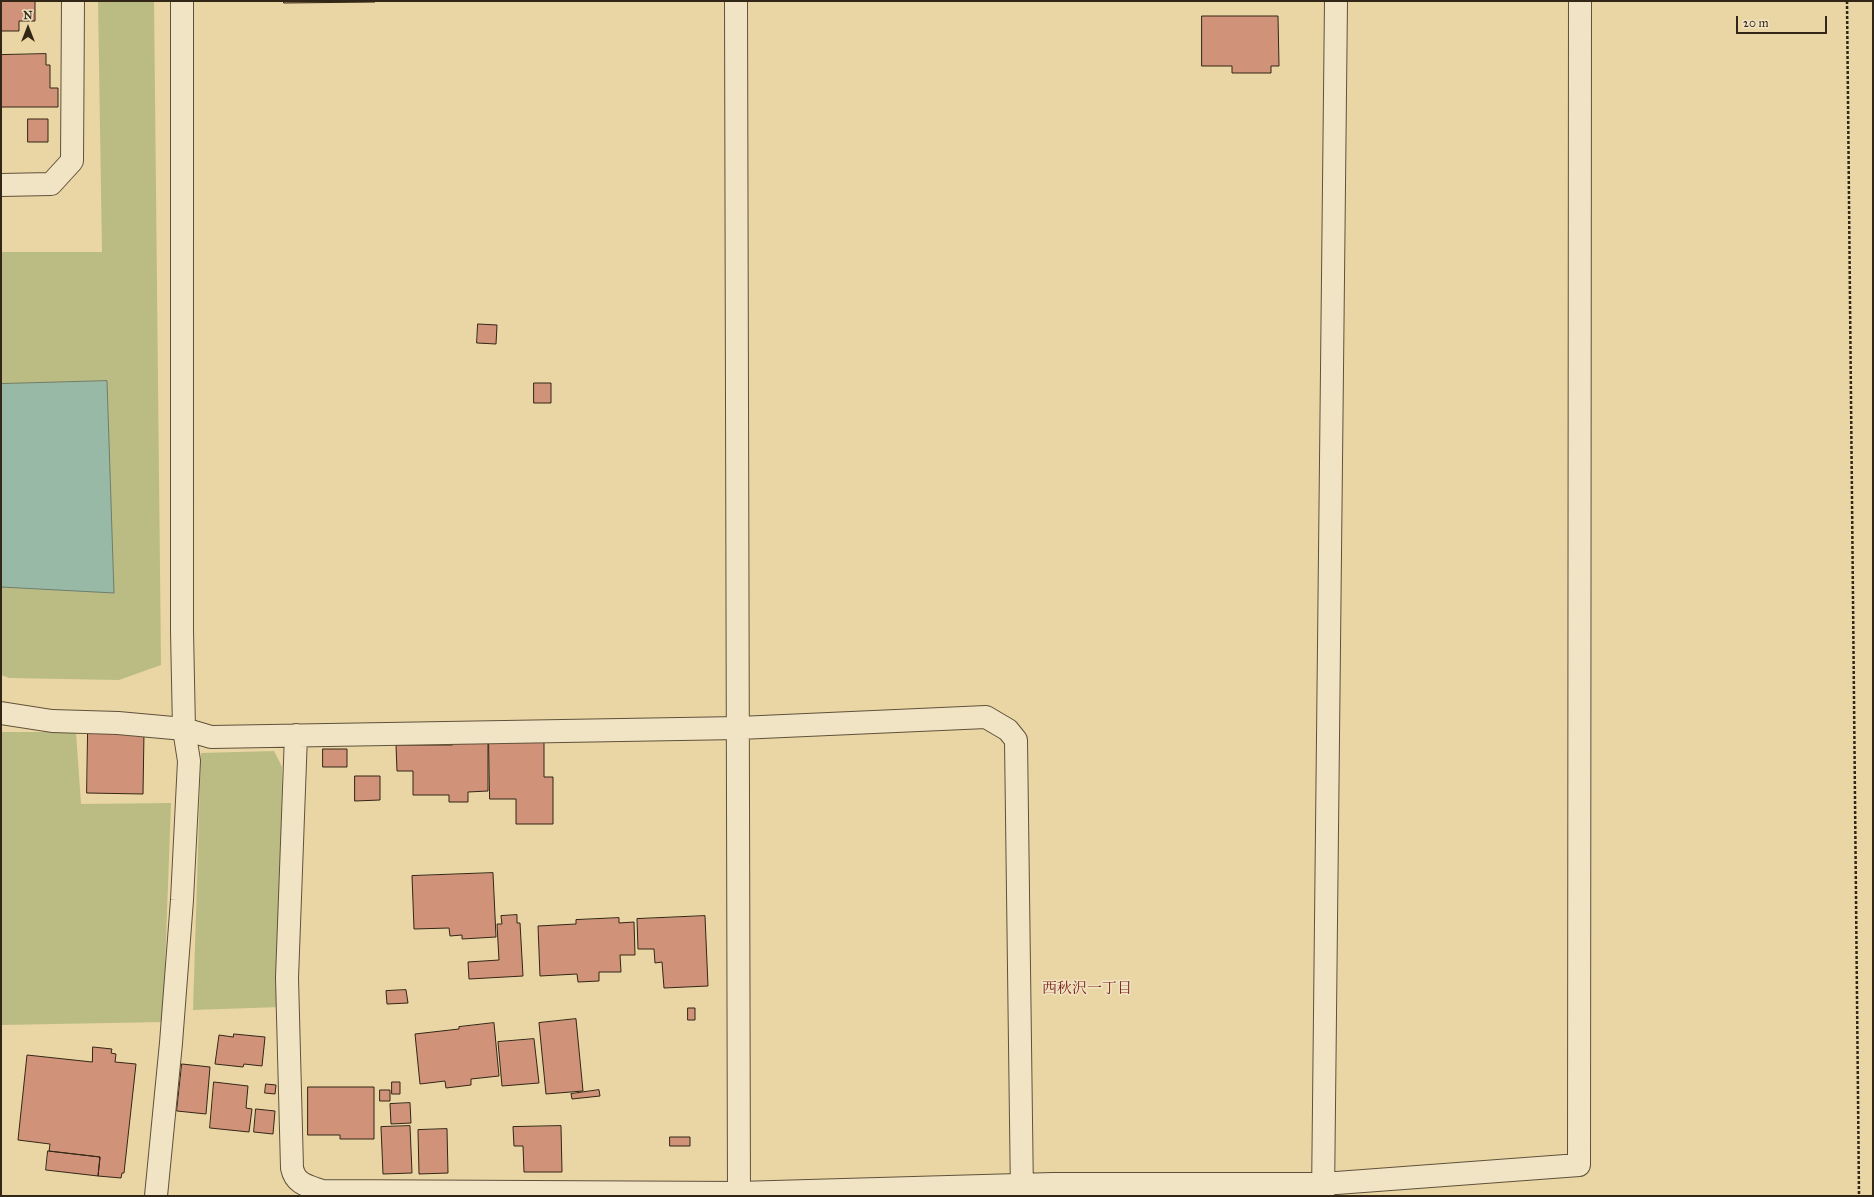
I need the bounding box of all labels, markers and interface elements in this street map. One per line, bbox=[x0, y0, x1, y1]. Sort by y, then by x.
north arrow bbox=[8, 8, 48, 48]
scale bar bbox=[1738, 8, 1829, 34]
text: N bbox=[23, 9, 33, 22]
text: 20 m bbox=[1743, 16, 1769, 30]
district label: 西秋沢一丁目 bbox=[1042, 980, 1132, 998]

